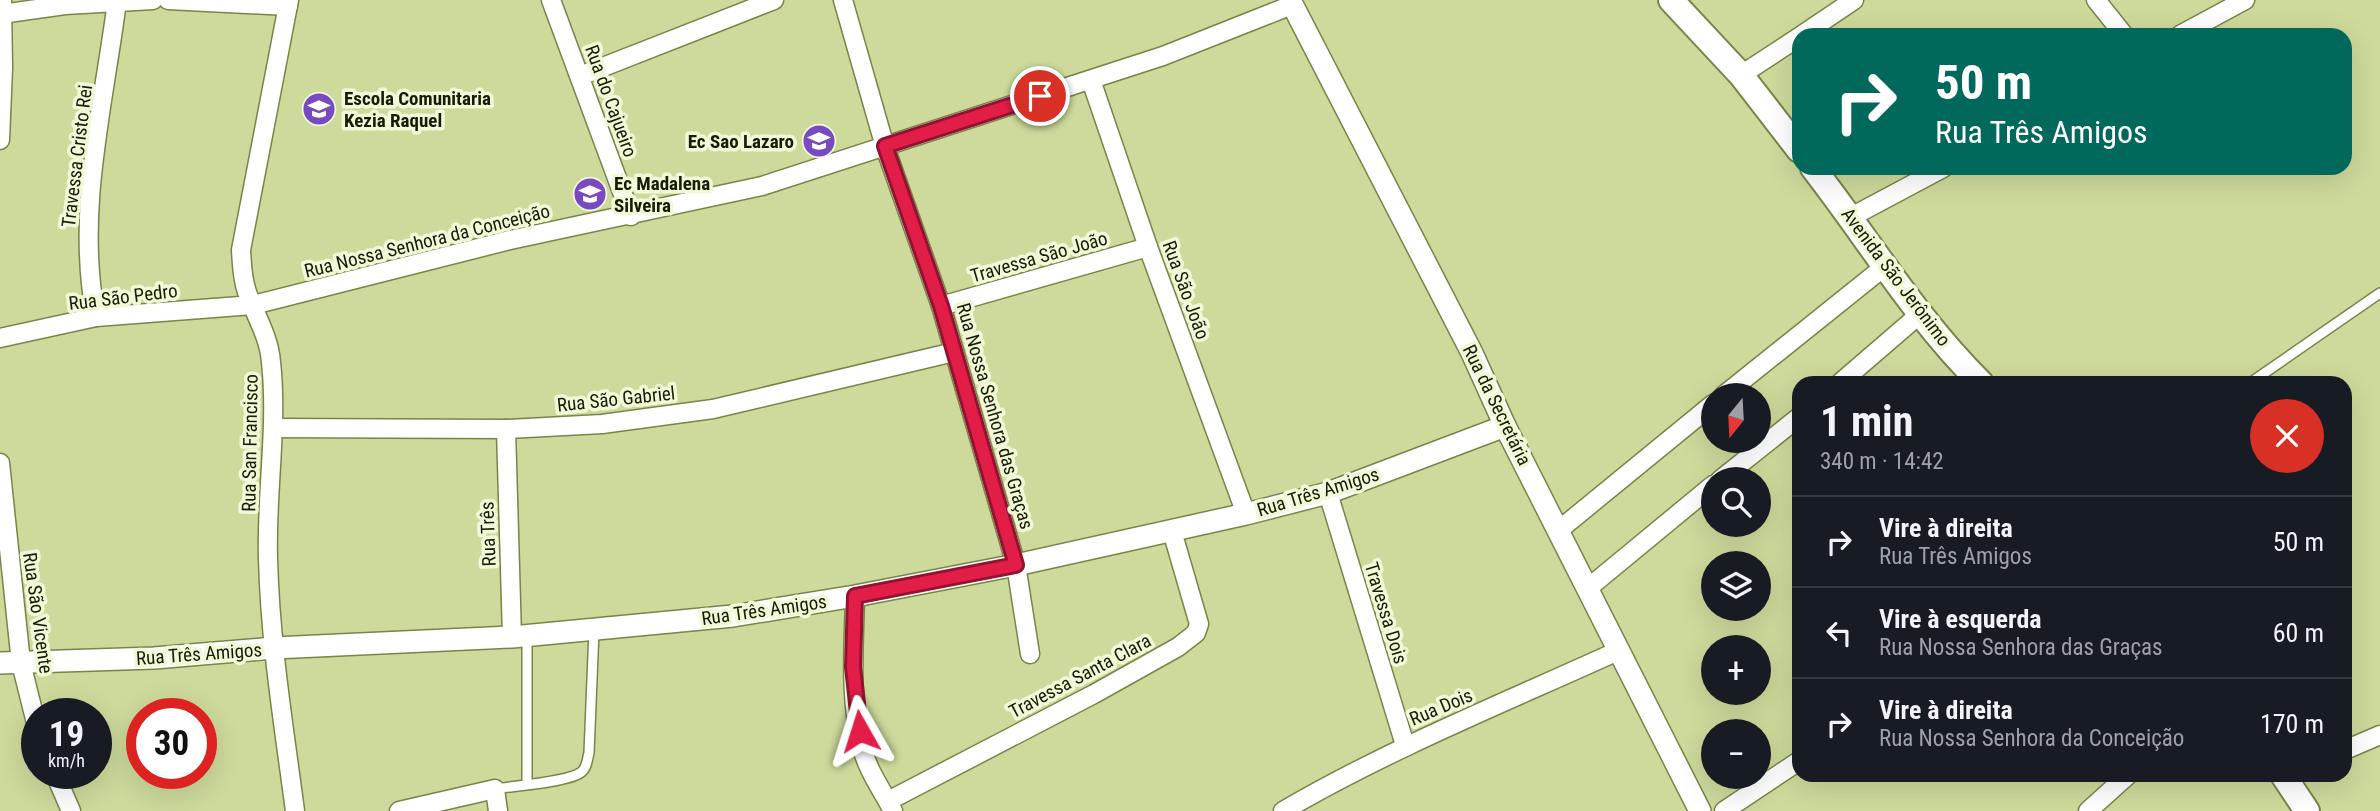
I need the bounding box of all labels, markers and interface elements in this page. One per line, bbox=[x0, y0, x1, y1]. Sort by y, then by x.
street label: Rua do Cajueiro bbox=[580, 42, 642, 160]
text: 50 m bbox=[1935, 54, 2032, 111]
icon: right bbox=[1820, 56, 1911, 147]
pin bbox=[1010, 66, 1070, 126]
icon: arrive bbox=[1021, 77, 1059, 115]
street label: Travessa Cristo Rei bbox=[57, 83, 97, 229]
place label: Escola Comunitaria Kezia Raquel bbox=[344, 87, 491, 132]
school or university icon: Escola Comunitaria Kezia Raquel bbox=[300, 90, 338, 128]
text: Rua Três Amigos bbox=[1935, 113, 2148, 151]
school or university icon: Ec Sao Lazaro bbox=[800, 122, 838, 160]
place label: Ec Sao Lazaro bbox=[688, 130, 794, 153]
place label: Ec Madalena Silveira bbox=[614, 172, 710, 217]
school or university icon: Ec Madalena Silveira bbox=[571, 175, 609, 213]
street label: Rua Nossa Senhora da Conceição bbox=[302, 199, 552, 283]
street label: Avenida São Jerônimo bbox=[1836, 203, 1956, 351]
street label: Travessa São João bbox=[968, 226, 1110, 288]
street label: Rua São João bbox=[1158, 238, 1214, 342]
street label: Rua São Pedro bbox=[67, 279, 179, 315]
street label: Rua Nossa Senhora das Graças bbox=[952, 300, 1038, 532]
street label: Rua da Secretária bbox=[1458, 341, 1536, 469]
street label: Rua San Francisco bbox=[237, 374, 263, 512]
street label: Rua São Gabriel bbox=[556, 381, 676, 417]
north arrow bbox=[1701, 383, 1771, 453]
map controls bbox=[1701, 383, 1771, 789]
text: 1 min bbox=[1820, 397, 1913, 446]
button: close bbox=[2250, 399, 2324, 473]
text: 340 m · 14:42 bbox=[1820, 448, 1944, 475]
street label: Rua Três Amigos bbox=[1254, 463, 1382, 521]
button: search bbox=[1701, 467, 1771, 537]
street label: Rua Três bbox=[475, 501, 501, 567]
text: Vire à direita bbox=[1879, 513, 2013, 543]
icon: right bbox=[1820, 523, 1858, 561]
text: 50 m bbox=[2273, 527, 2324, 557]
text: Rua Três Amigos bbox=[1879, 543, 2032, 570]
street label: Rua São Vicente bbox=[18, 551, 58, 675]
button: layers bbox=[1701, 551, 1771, 621]
street label: Travessa Dois bbox=[1360, 560, 1412, 666]
street label: Rua Três Amigos bbox=[700, 590, 828, 630]
text: Vire à esquerda bbox=[1879, 604, 2042, 634]
icon: left bbox=[1820, 614, 1858, 652]
text: 60 m bbox=[2273, 618, 2324, 648]
street label: Travessa Santa Clara bbox=[1005, 629, 1155, 723]
text: Rua Nossa Senhora das Graças bbox=[1879, 634, 2163, 661]
button: + bbox=[1701, 635, 1771, 705]
street label: Rua Três Amigos bbox=[135, 638, 263, 670]
street label: Rua Dois bbox=[1406, 683, 1476, 731]
position arrow bbox=[823, 694, 897, 768]
text: Vire à direita bbox=[1879, 695, 2013, 725]
speed limit sign: 30 bbox=[126, 698, 217, 789]
icon: right bbox=[1820, 705, 1858, 743]
text: 170 m bbox=[2260, 709, 2324, 739]
text: 19 bbox=[49, 714, 84, 755]
button: − bbox=[1701, 719, 1771, 789]
text: Rua Nossa Senhora da Conceição bbox=[1879, 725, 2184, 752]
text: km/h bbox=[48, 750, 85, 771]

